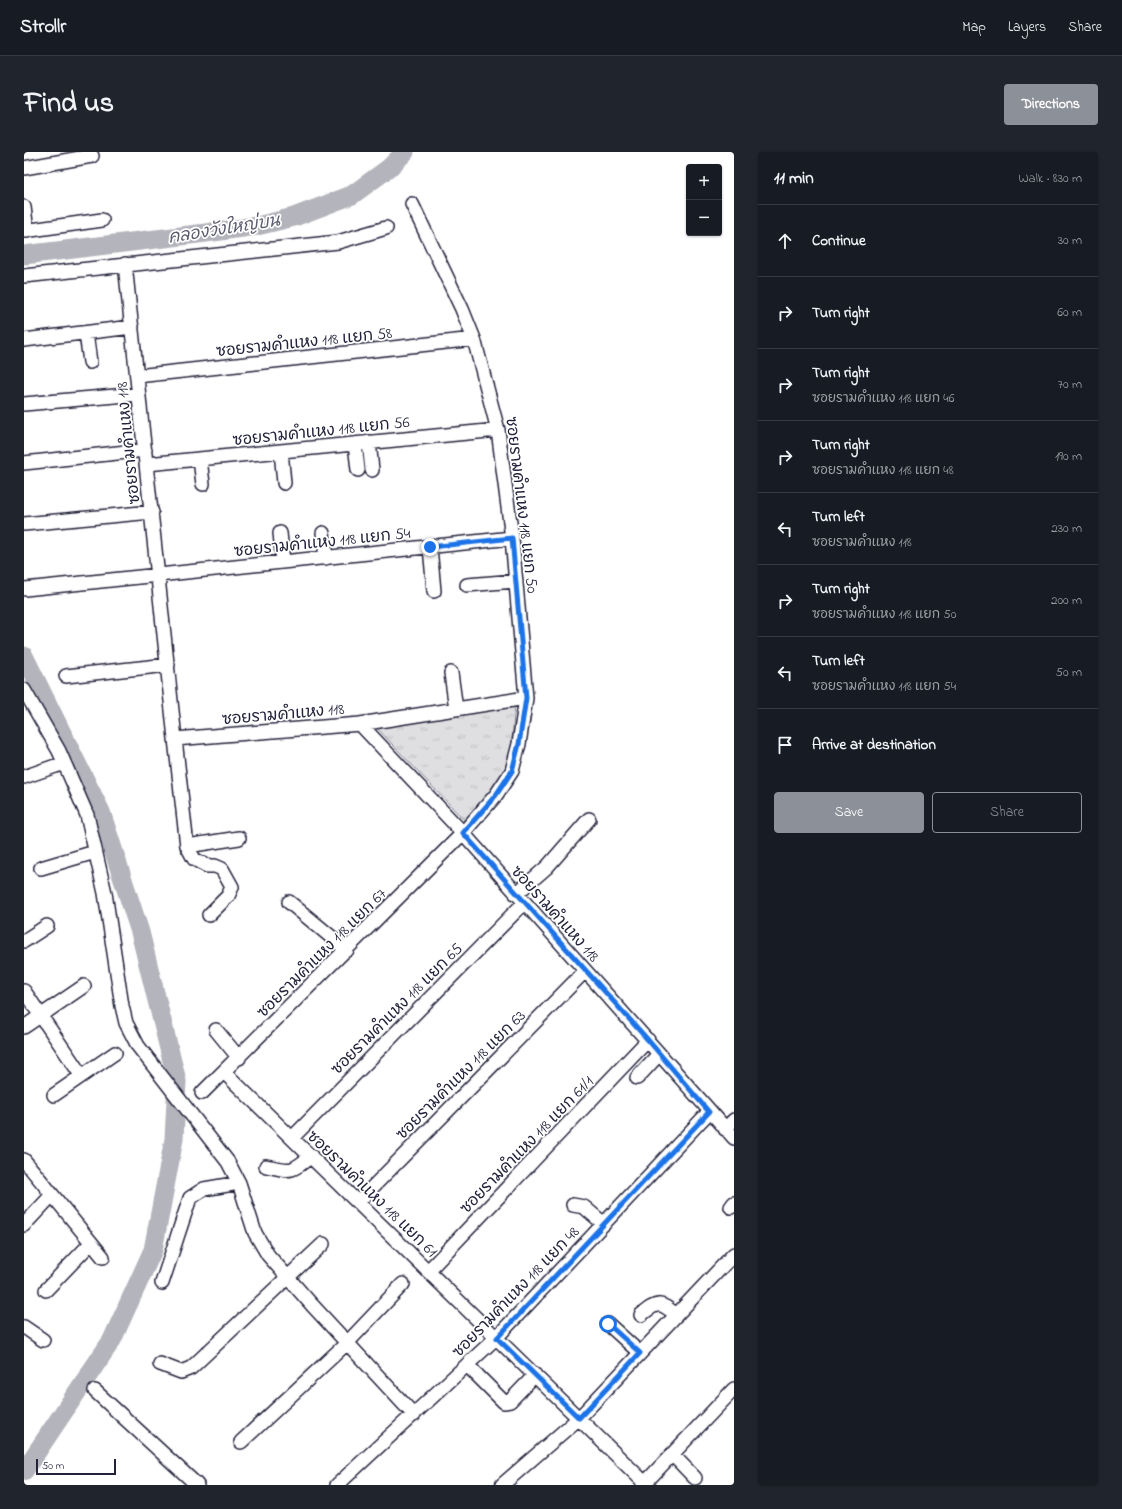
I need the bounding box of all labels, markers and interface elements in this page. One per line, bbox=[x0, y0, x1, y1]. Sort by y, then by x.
text: Strollr bbox=[20, 14, 66, 41]
text: Map bbox=[962, 17, 986, 38]
text: Layers bbox=[1008, 17, 1046, 38]
text: Share bbox=[1068, 17, 1102, 38]
text: Find us bbox=[24, 84, 114, 125]
button: Directions bbox=[1004, 84, 1098, 125]
map controls bbox=[686, 164, 722, 236]
button: + bbox=[686, 164, 722, 200]
text: 11 min bbox=[774, 166, 814, 191]
text: Walk · 830 m bbox=[1019, 169, 1082, 188]
button: − bbox=[686, 200, 722, 236]
water label: คลองวังใหญ่บน bbox=[167, 208, 283, 251]
icon: ahead bbox=[774, 230, 796, 252]
text: Continue bbox=[812, 230, 866, 252]
text: 30 m bbox=[1058, 231, 1082, 250]
icon: right bbox=[774, 302, 796, 324]
text: Turn right bbox=[812, 302, 870, 324]
text: 60 m bbox=[1057, 303, 1082, 322]
street label: ซอยรามคำแหง 118 แยก 58 bbox=[215, 322, 393, 364]
text: Turn right bbox=[812, 362, 870, 384]
icon: right bbox=[774, 374, 796, 396]
text: 70 m bbox=[1058, 375, 1082, 394]
street label: ซอยรามคำแหง 118 bbox=[111, 381, 147, 505]
text: ซอยรามคำแหง 118 แยก 46 bbox=[812, 389, 954, 408]
street label: ซอยรามคำแหง 118 แยก 56 bbox=[232, 411, 411, 453]
street label: ซอยรามคำแหง 118 แยก 50 bbox=[498, 416, 544, 595]
text: Turn right bbox=[812, 434, 870, 456]
icon: right bbox=[774, 446, 796, 468]
text: 190 m bbox=[1055, 447, 1082, 466]
text: ซอยรามคำแหง 118 แยก 48 bbox=[812, 461, 954, 480]
text: Turn left bbox=[812, 506, 865, 528]
icon: left bbox=[774, 518, 796, 540]
text: 230 m bbox=[1051, 519, 1082, 538]
street label: ซอยรามคำแหง 118 แยก 54 bbox=[233, 522, 412, 564]
text: ซอยรามคำแหง 118 bbox=[812, 533, 912, 552]
route end bbox=[421, 538, 439, 556]
text: Turn right bbox=[812, 578, 870, 600]
icon: right bbox=[774, 590, 796, 612]
text: 200 m bbox=[1051, 591, 1082, 610]
text: ซอยรามคำแหง 118 แยก 50 bbox=[812, 605, 956, 624]
text: Turn left bbox=[812, 650, 865, 672]
icon: left bbox=[774, 662, 796, 684]
text: 50 m bbox=[1056, 663, 1082, 682]
text: ซอยรามคำแหง 118 แยก 54 bbox=[812, 677, 956, 696]
street label: ซอยรามคำแหง 118 bbox=[221, 698, 345, 732]
icon: arrive bbox=[774, 734, 796, 756]
text: Arrive at destination bbox=[812, 734, 936, 756]
button: Save bbox=[774, 792, 924, 833]
button: Share bbox=[932, 792, 1082, 833]
street label: ซอยรามคำแหง 118 bbox=[505, 861, 604, 968]
street label: ซอยรามคำแหง 118 แยก 67 bbox=[252, 883, 393, 1024]
street label: ซอยรามคำแหง 118 แยก 65 bbox=[326, 938, 469, 1081]
street label: ซอยรามคำแหง 118 แยก 63 bbox=[391, 1005, 532, 1146]
street label: ซอยรามคำแหง 118 แยก 61/1 bbox=[455, 1071, 600, 1220]
street label: ซอยรามคำแหง 118 แยก 61 bbox=[301, 1125, 442, 1263]
street label: ซอยรามคำแหง 118 แยก 48 bbox=[447, 1221, 586, 1363]
route start bbox=[599, 1315, 617, 1333]
scale bar bbox=[36, 1457, 116, 1476]
text: 50 m bbox=[42, 1458, 64, 1474]

